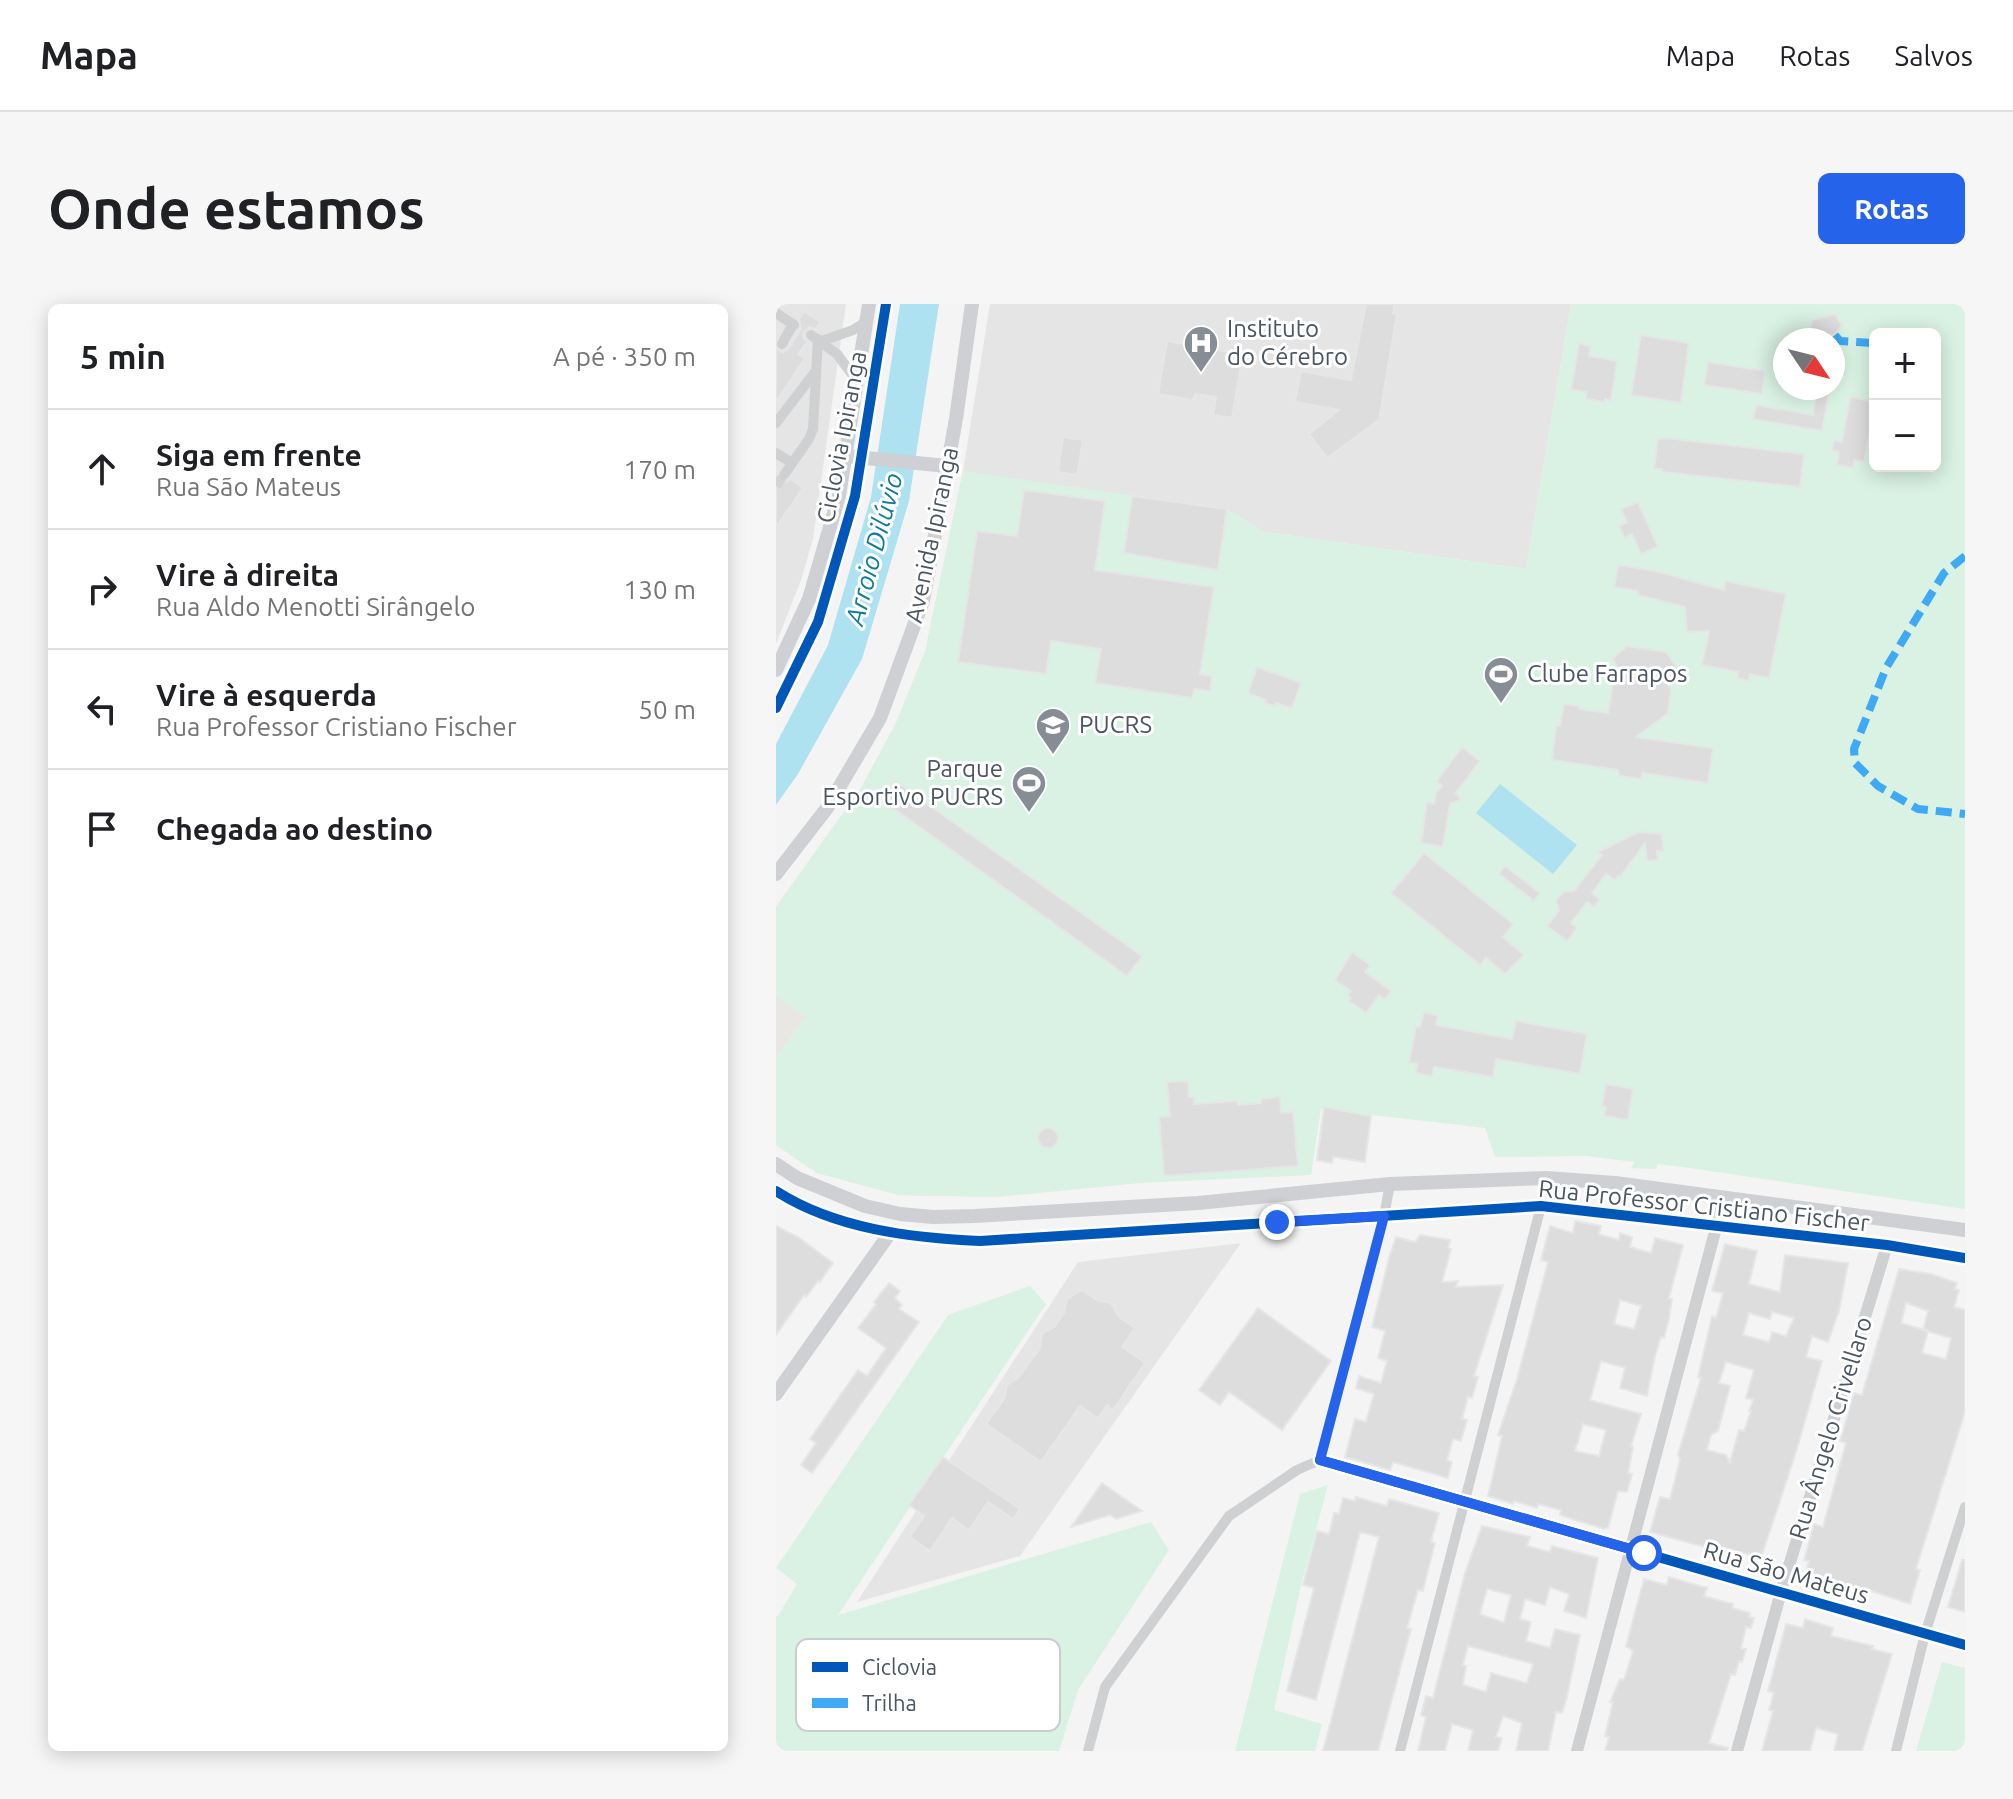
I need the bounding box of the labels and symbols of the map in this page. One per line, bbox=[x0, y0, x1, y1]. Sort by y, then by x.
place label: Instituto do Cérebro bbox=[1227, 315, 1348, 370]
hospital icon: Instituto do Cérebro bbox=[1182, 324, 1220, 374]
north arrow bbox=[1773, 328, 1845, 400]
street label: Ciclovia Ipiranga bbox=[812, 349, 871, 525]
street label: Avenida Ipiranga bbox=[900, 445, 963, 625]
water label: Arroio Dilúvio bbox=[839, 470, 908, 630]
sports icon: Clube Farrapos bbox=[1482, 655, 1520, 705]
place label: Clube Farrapos bbox=[1527, 660, 1688, 687]
school or university icon: PUCRS bbox=[1034, 706, 1072, 756]
place label: PUCRS bbox=[1079, 711, 1152, 738]
place label: Parque Esportivo PUCRS bbox=[823, 755, 1003, 810]
sports icon: Parque Esportivo PUCRS bbox=[1010, 764, 1048, 814]
street label: Rua Professor Cristiano Fischer bbox=[1537, 1175, 1871, 1236]
route end bbox=[1259, 1204, 1295, 1240]
street label: Rua Ângelo Crivellaro bbox=[1783, 1313, 1877, 1542]
route start bbox=[1626, 1535, 1662, 1571]
street label: Rua São Mateus bbox=[1700, 1536, 1872, 1609]
legend bbox=[796, 1639, 1060, 1731]
text: Ciclovia bbox=[862, 1654, 937, 1679]
text: Trilha bbox=[862, 1690, 917, 1715]

